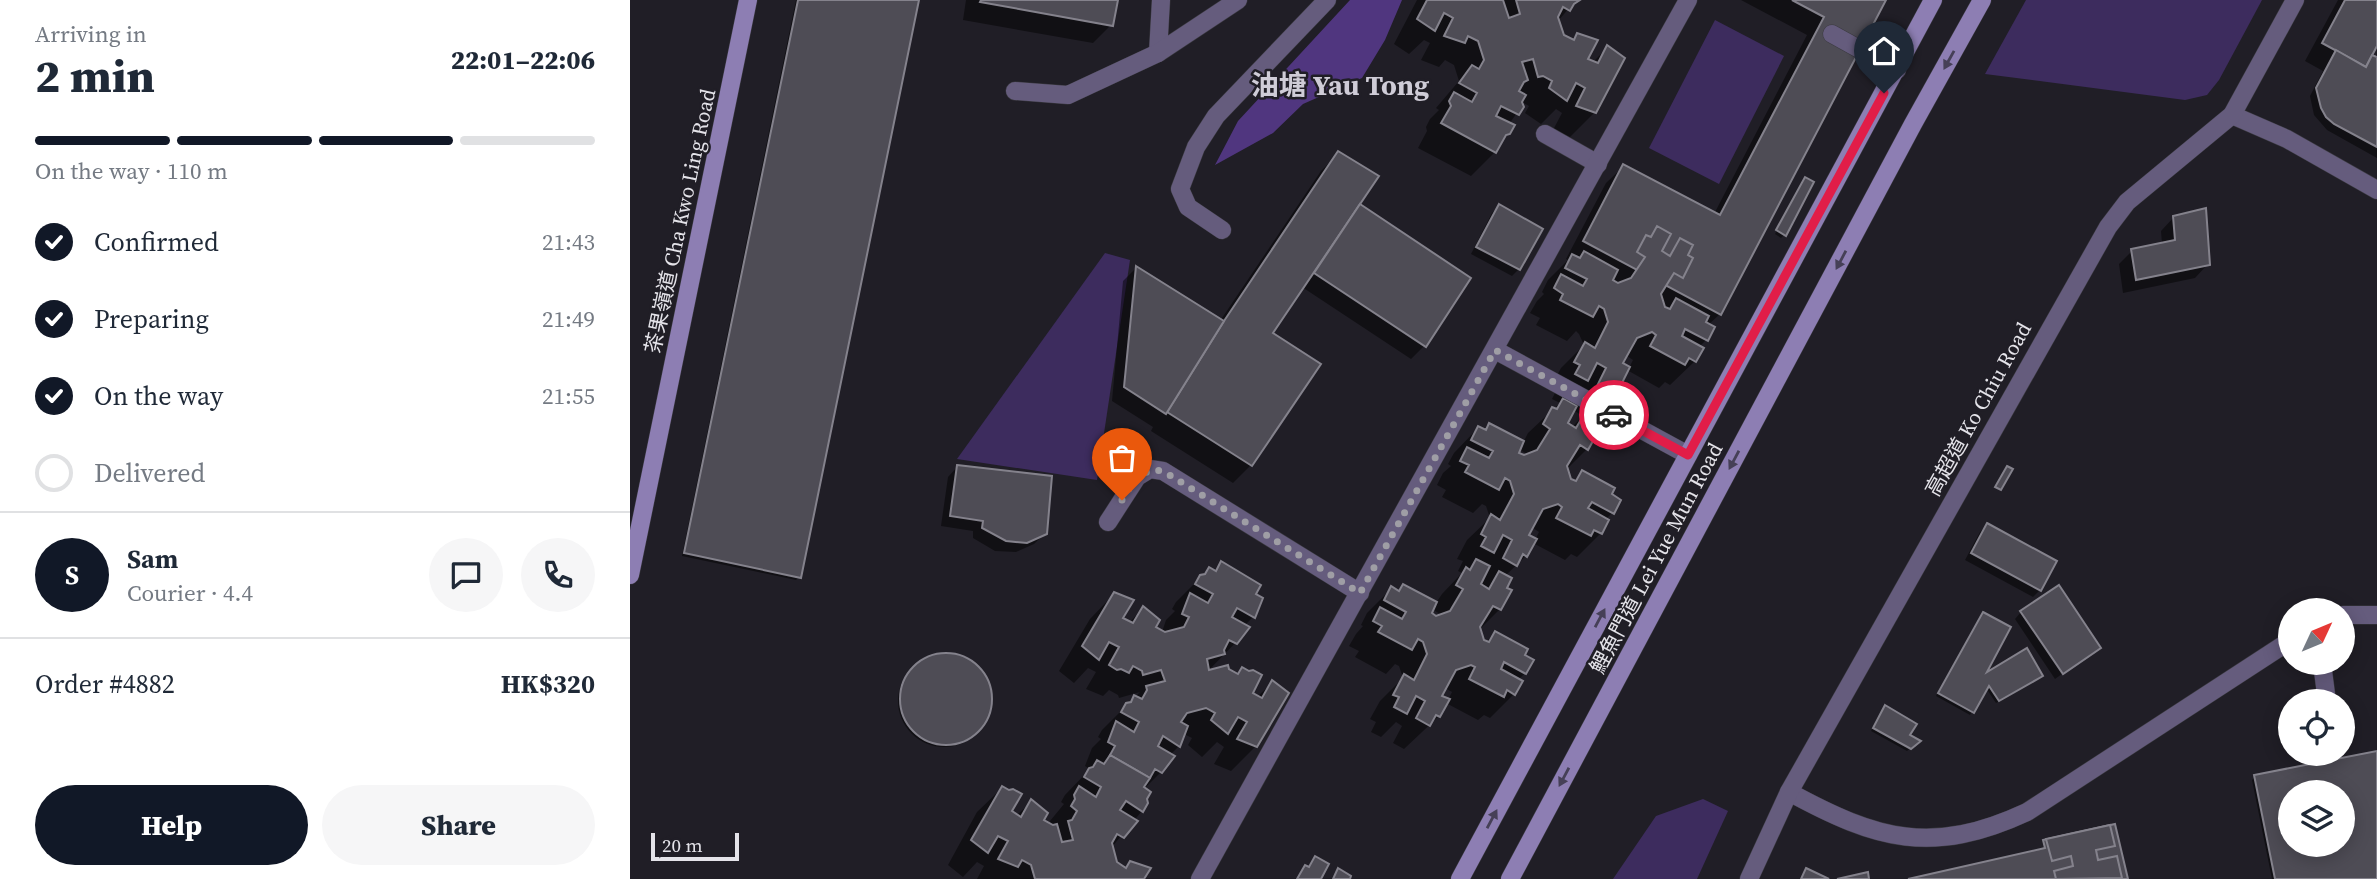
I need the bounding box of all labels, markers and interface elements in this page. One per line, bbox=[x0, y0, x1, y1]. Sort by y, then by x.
text: Arriving in bbox=[35, 18, 147, 50]
pin bbox=[1854, 21, 1914, 93]
icon: home bbox=[1865, 32, 1903, 70]
text: 22:01–22:06 bbox=[451, 42, 595, 78]
text: 2 min bbox=[35, 44, 155, 107]
one-way arrow bbox=[1943, 50, 1955, 69]
district label: 油塘 Yau Tong bbox=[1251, 66, 1429, 104]
street label: 茶果嶺道 Cha Kwo Ling Road bbox=[638, 86, 722, 356]
text: On the way · 110 m bbox=[35, 155, 228, 187]
icon: check bbox=[35, 223, 73, 261]
text: Confirmed bbox=[94, 224, 219, 260]
text: 21:43 bbox=[542, 226, 595, 258]
one-way arrow bbox=[1835, 250, 1847, 270]
icon: check bbox=[35, 300, 73, 338]
text: Preparing bbox=[94, 301, 209, 337]
text: 21:49 bbox=[542, 303, 595, 335]
street label: 高超道 Ko Chiu Road bbox=[1918, 317, 2038, 501]
icon: check bbox=[35, 377, 73, 415]
text: On the way bbox=[94, 378, 223, 414]
text: 21:55 bbox=[542, 380, 595, 412]
courier bbox=[1579, 380, 1649, 450]
icon: car bbox=[1595, 396, 1633, 434]
pin bbox=[1092, 428, 1152, 500]
street label: 鯉魚門道 Lei Yue Mun Road bbox=[1583, 437, 1729, 679]
icon: bag bbox=[1103, 439, 1141, 477]
one-way arrow bbox=[1728, 451, 1740, 470]
text: Delivered bbox=[94, 455, 205, 491]
button: chat bbox=[429, 538, 503, 612]
button: phone bbox=[521, 538, 595, 612]
text: Sam bbox=[127, 541, 178, 577]
text: S bbox=[65, 557, 79, 593]
text: Courier · 4.4 bbox=[127, 577, 253, 609]
north arrow bbox=[2278, 598, 2356, 676]
map controls bbox=[2278, 598, 2355, 857]
one-way arrow bbox=[1594, 609, 1606, 628]
text: Order #4882 bbox=[35, 666, 175, 702]
text: HK$320 bbox=[501, 666, 595, 702]
button: locate bbox=[2278, 689, 2355, 766]
one-way arrow bbox=[1559, 767, 1570, 787]
button: layers bbox=[2278, 780, 2355, 857]
button: Help bbox=[35, 785, 308, 865]
button: Share bbox=[322, 785, 595, 865]
one-way arrow bbox=[1487, 809, 1498, 829]
scale bar bbox=[651, 830, 738, 862]
text: 20 m bbox=[662, 832, 703, 858]

